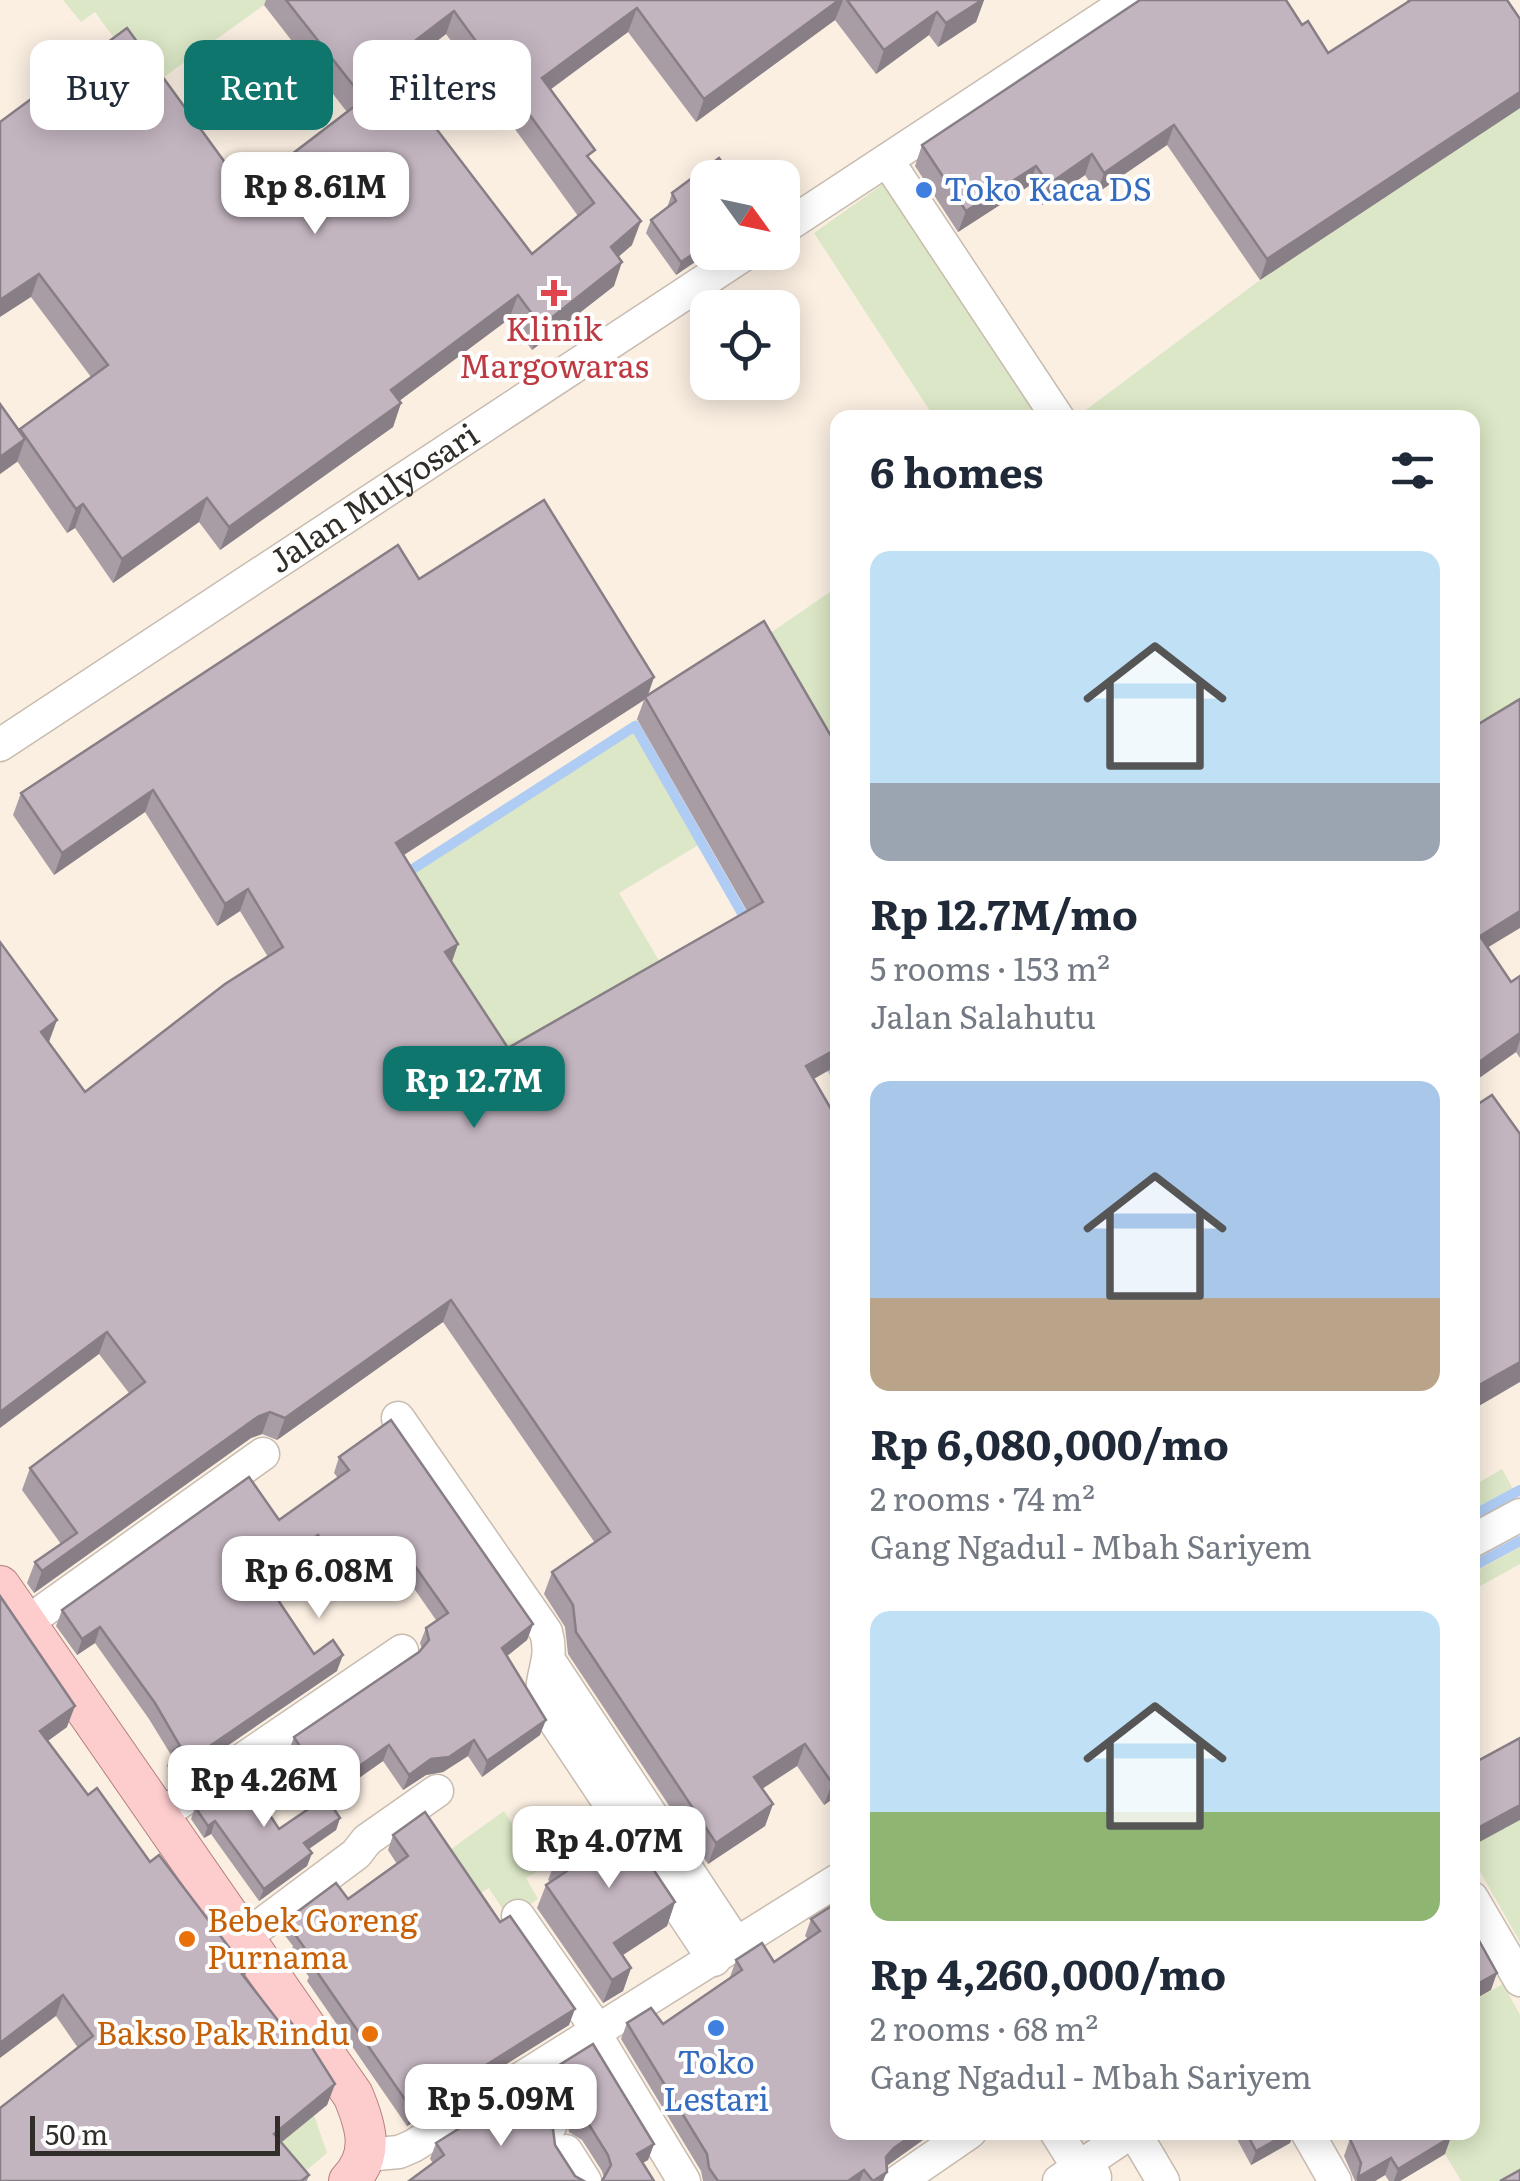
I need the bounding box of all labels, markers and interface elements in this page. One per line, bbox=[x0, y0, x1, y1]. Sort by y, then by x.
chip: Buy bbox=[30, 40, 164, 130]
chip: Rent bbox=[184, 40, 333, 130]
chip: Filters bbox=[353, 40, 531, 130]
pin: Rp 8.61M bbox=[212, 152, 418, 237]
text: Rp 8.61M bbox=[243, 160, 387, 208]
north arrow bbox=[690, 160, 800, 270]
map controls bbox=[690, 160, 800, 400]
place label: Toko Kaca DS bbox=[944, 163, 1152, 211]
marker: Toko Kaca DS bbox=[913, 179, 935, 201]
marker: Klinik Margowaras bbox=[541, 280, 567, 306]
button: locate bbox=[690, 290, 800, 400]
place label: Klinik Margowaras bbox=[459, 303, 649, 388]
street label: Jalan Mulyosari bbox=[258, 409, 487, 583]
text: 6 homes bbox=[870, 439, 1044, 501]
icon: filters bbox=[1385, 443, 1440, 498]
icon: home bbox=[1065, 616, 1245, 796]
text: Rp 12.7M/mo bbox=[870, 881, 1138, 943]
text: 5 rooms · 153 m² bbox=[870, 943, 1110, 991]
text: Jalan Salahutu bbox=[870, 991, 1096, 1039]
pin: Rp 12.7M bbox=[371, 1046, 577, 1131]
text: Rp 12.7M bbox=[405, 1054, 543, 1102]
icon: home bbox=[1065, 1146, 1245, 1326]
text: Rp 6,080,000/mo bbox=[870, 1411, 1229, 1473]
text: 2 rooms · 74 m² bbox=[870, 1473, 1095, 1521]
text: Gang Ngadul - Mbah Sariyem bbox=[870, 1521, 1312, 1569]
pin: Rp 6.08M bbox=[216, 1536, 422, 1621]
text: Rp 6.08M bbox=[244, 1544, 394, 1592]
icon: home bbox=[1065, 1676, 1245, 1856]
pin: Rp 4.26M bbox=[161, 1745, 367, 1830]
text: Rp 4.26M bbox=[190, 1753, 338, 1801]
pin: Rp 4.07M bbox=[506, 1806, 712, 1891]
text: Rp 4.07M bbox=[534, 1814, 684, 1862]
place label: Bebek Goreng Purnama bbox=[207, 1894, 418, 1979]
marker: Bebek Goreng Purnama bbox=[176, 1928, 198, 1950]
text: Rp 4,260,000/mo bbox=[870, 1941, 1226, 2003]
text: 2 rooms · 68 m² bbox=[870, 2003, 1098, 2051]
place label: Bakso Pak Rindu bbox=[96, 2007, 350, 2055]
marker: Toko Lestari bbox=[705, 2017, 727, 2039]
marker: Bakso Pak Rindu bbox=[359, 2023, 381, 2045]
place label: Toko Lestari bbox=[663, 2036, 769, 2121]
text: Gang Ngadul - Mbah Sariyem bbox=[870, 2051, 1312, 2099]
pin: Rp 5.09M bbox=[398, 2064, 604, 2149]
text: Rp 5.09M bbox=[427, 2072, 575, 2120]
scale bar bbox=[30, 2111, 280, 2156]
text: 50 m bbox=[45, 2112, 108, 2154]

